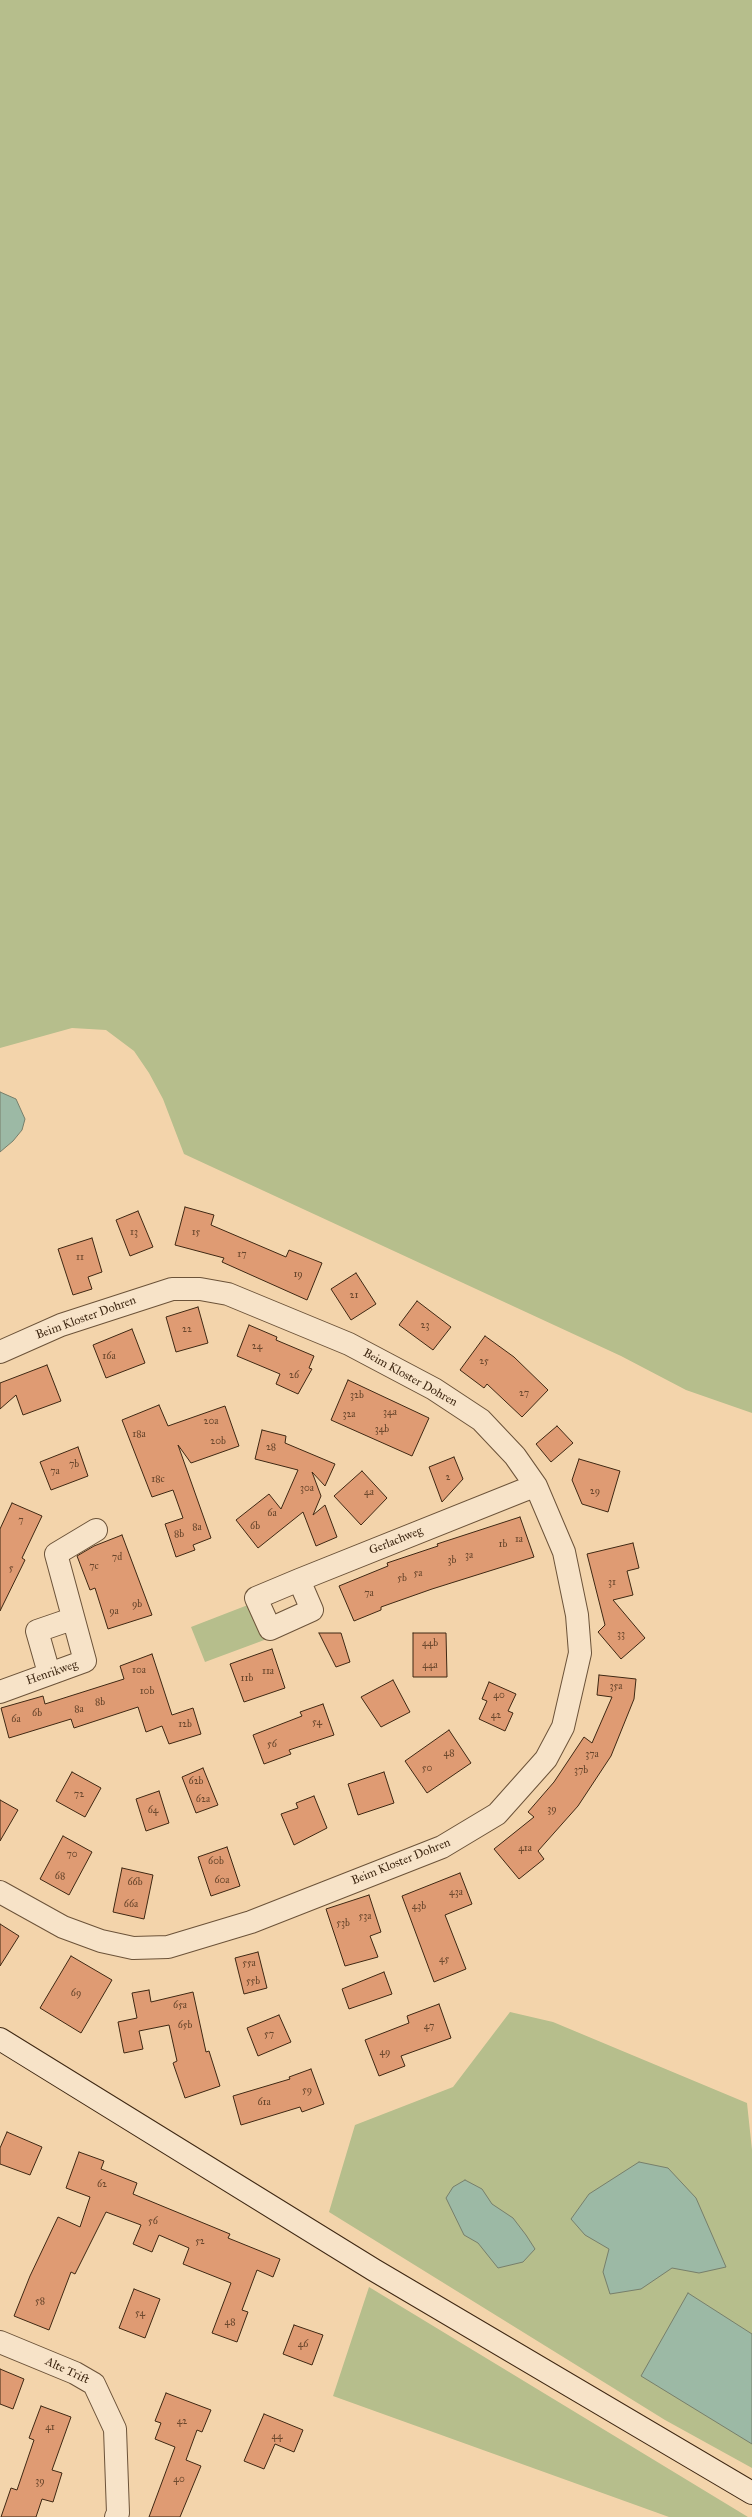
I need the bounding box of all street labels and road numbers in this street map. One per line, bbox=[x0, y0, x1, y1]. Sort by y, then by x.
street label: Beim Kloster Dohren bbox=[34, 1293, 138, 1343]
street label: Beim Kloster Dohren bbox=[360, 1346, 460, 1410]
street label: Gerlachweg bbox=[367, 1524, 425, 1558]
street label: Henrikweg bbox=[24, 1657, 80, 1689]
street label: Beim Kloster Dohren bbox=[349, 1836, 453, 1888]
street label: Alte Trift bbox=[43, 2355, 91, 2387]

